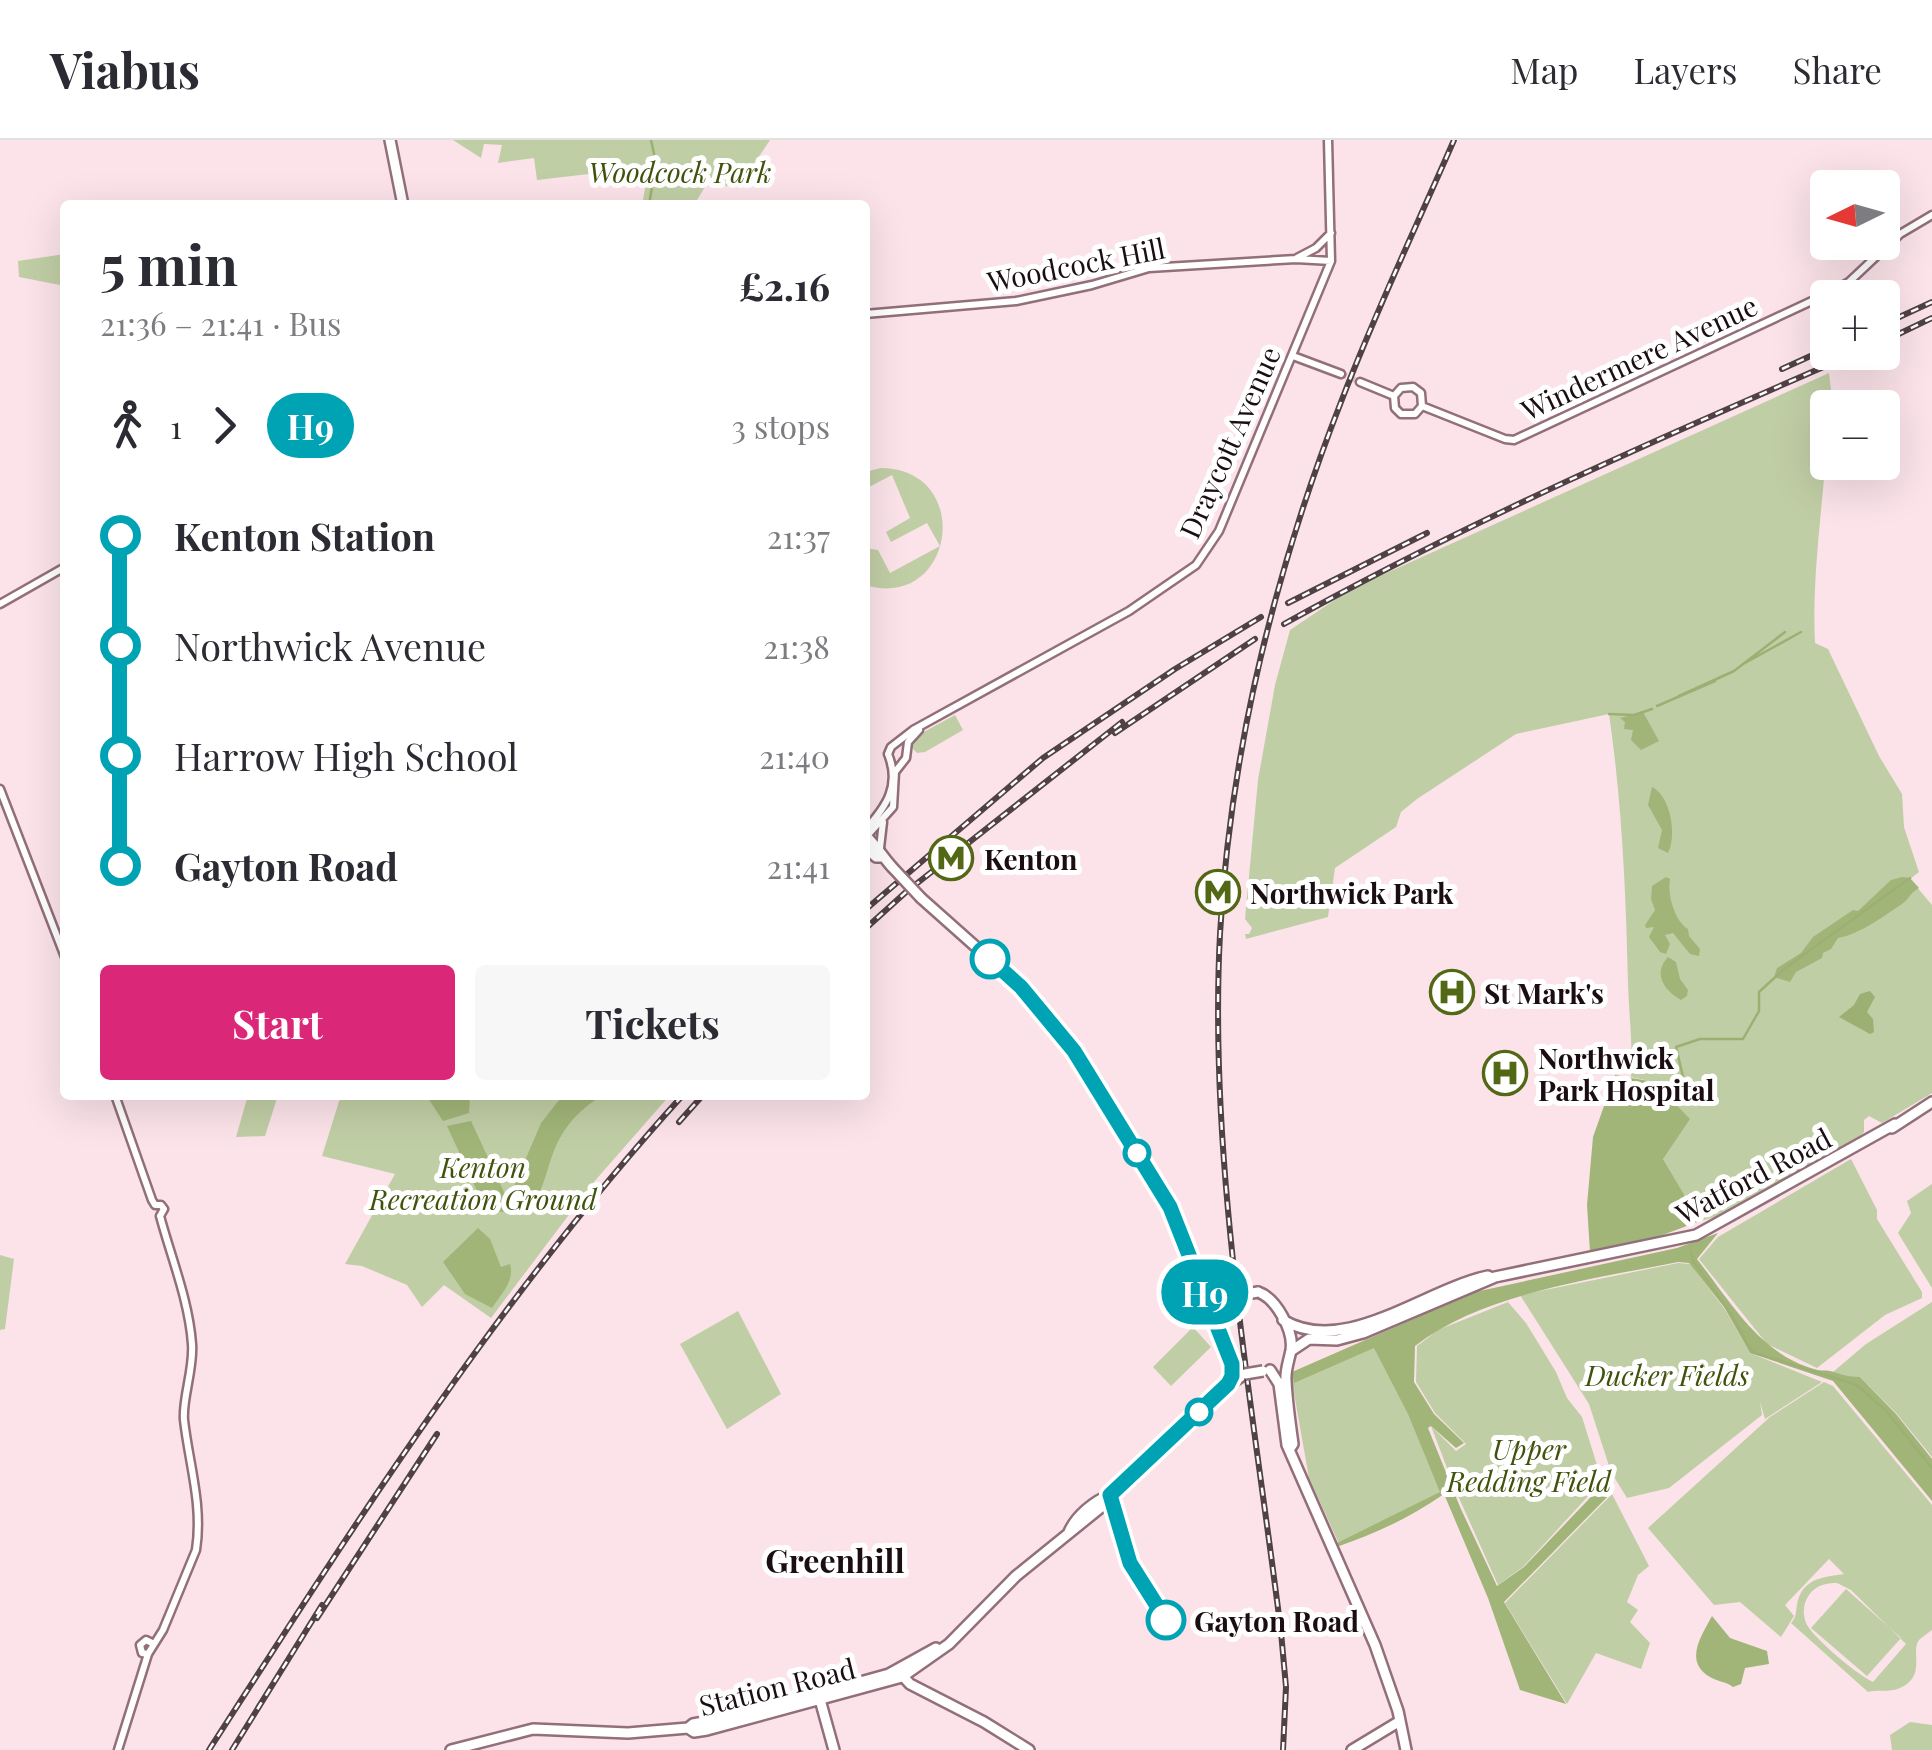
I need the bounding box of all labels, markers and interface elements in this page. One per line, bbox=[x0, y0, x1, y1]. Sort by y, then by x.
text: Viabus bbox=[50, 37, 200, 101]
text: Map bbox=[1510, 46, 1578, 93]
text: Layers bbox=[1633, 46, 1738, 93]
text: Share bbox=[1793, 46, 1882, 93]
park label: Woodcock Park bbox=[589, 153, 771, 190]
north arrow bbox=[1810, 170, 1900, 260]
map controls bbox=[1810, 170, 1900, 480]
text: 5 min bbox=[100, 226, 238, 300]
street label: Woodcock Hill bbox=[983, 229, 1168, 300]
text: £2.16 bbox=[739, 260, 830, 311]
button: + bbox=[1810, 280, 1900, 370]
street label: Windermere Avenue bbox=[1514, 286, 1763, 428]
text: 21:36 – 21:41 · Bus bbox=[100, 301, 341, 344]
street label: Draycott Avenue bbox=[1170, 340, 1288, 544]
button: − bbox=[1810, 390, 1900, 480]
icon: walk bbox=[100, 398, 155, 453]
icon: forward bbox=[197, 398, 252, 453]
text: H9 bbox=[287, 402, 334, 449]
text: 1 bbox=[170, 404, 182, 447]
text: 3 stops bbox=[732, 404, 830, 447]
text: Kenton Station bbox=[174, 510, 435, 561]
text: 21:37 bbox=[767, 514, 830, 557]
text: Northwick Avenue bbox=[174, 620, 486, 671]
text: 21:38 bbox=[763, 624, 830, 667]
text: Harrow High School bbox=[174, 730, 518, 781]
text: 21:40 bbox=[759, 734, 830, 777]
metro station icon: Kenton bbox=[928, 835, 974, 881]
text: Gayton Road bbox=[174, 840, 398, 891]
place label: Kenton bbox=[984, 840, 1077, 877]
text: 21:41 bbox=[767, 844, 830, 887]
metro station icon: Northwick Park bbox=[1195, 869, 1241, 915]
place label: Northwick Park bbox=[1250, 874, 1454, 911]
unlabelled marker bbox=[971, 940, 1009, 978]
button: Start bbox=[100, 965, 455, 1080]
button: Tickets bbox=[475, 965, 830, 1080]
hospital icon: St Mark's bbox=[1429, 969, 1475, 1015]
place label: St Mark's bbox=[1484, 974, 1604, 1011]
place label: Northwick Park Hospital bbox=[1538, 1039, 1715, 1108]
hospital icon: Northwick Park Hospital bbox=[1482, 1050, 1528, 1096]
street label: Watford Road bbox=[1668, 1119, 1837, 1232]
unlabelled marker bbox=[1124, 1140, 1150, 1166]
park label: Kenton Recreation Ground bbox=[368, 1148, 598, 1217]
line badge: H9 bbox=[1160, 1260, 1250, 1324]
text: H9 bbox=[1181, 1269, 1229, 1316]
park label: Ducker Fields bbox=[1584, 1356, 1749, 1393]
unlabelled marker bbox=[1186, 1399, 1212, 1425]
park label: Upper Redding Field bbox=[1446, 1430, 1612, 1499]
district label: Greenhill bbox=[765, 1538, 905, 1581]
marker: Gayton Road bbox=[1147, 1601, 1185, 1639]
place label: Gayton Road bbox=[1194, 1602, 1359, 1639]
street label: Station Road bbox=[695, 1649, 859, 1723]

